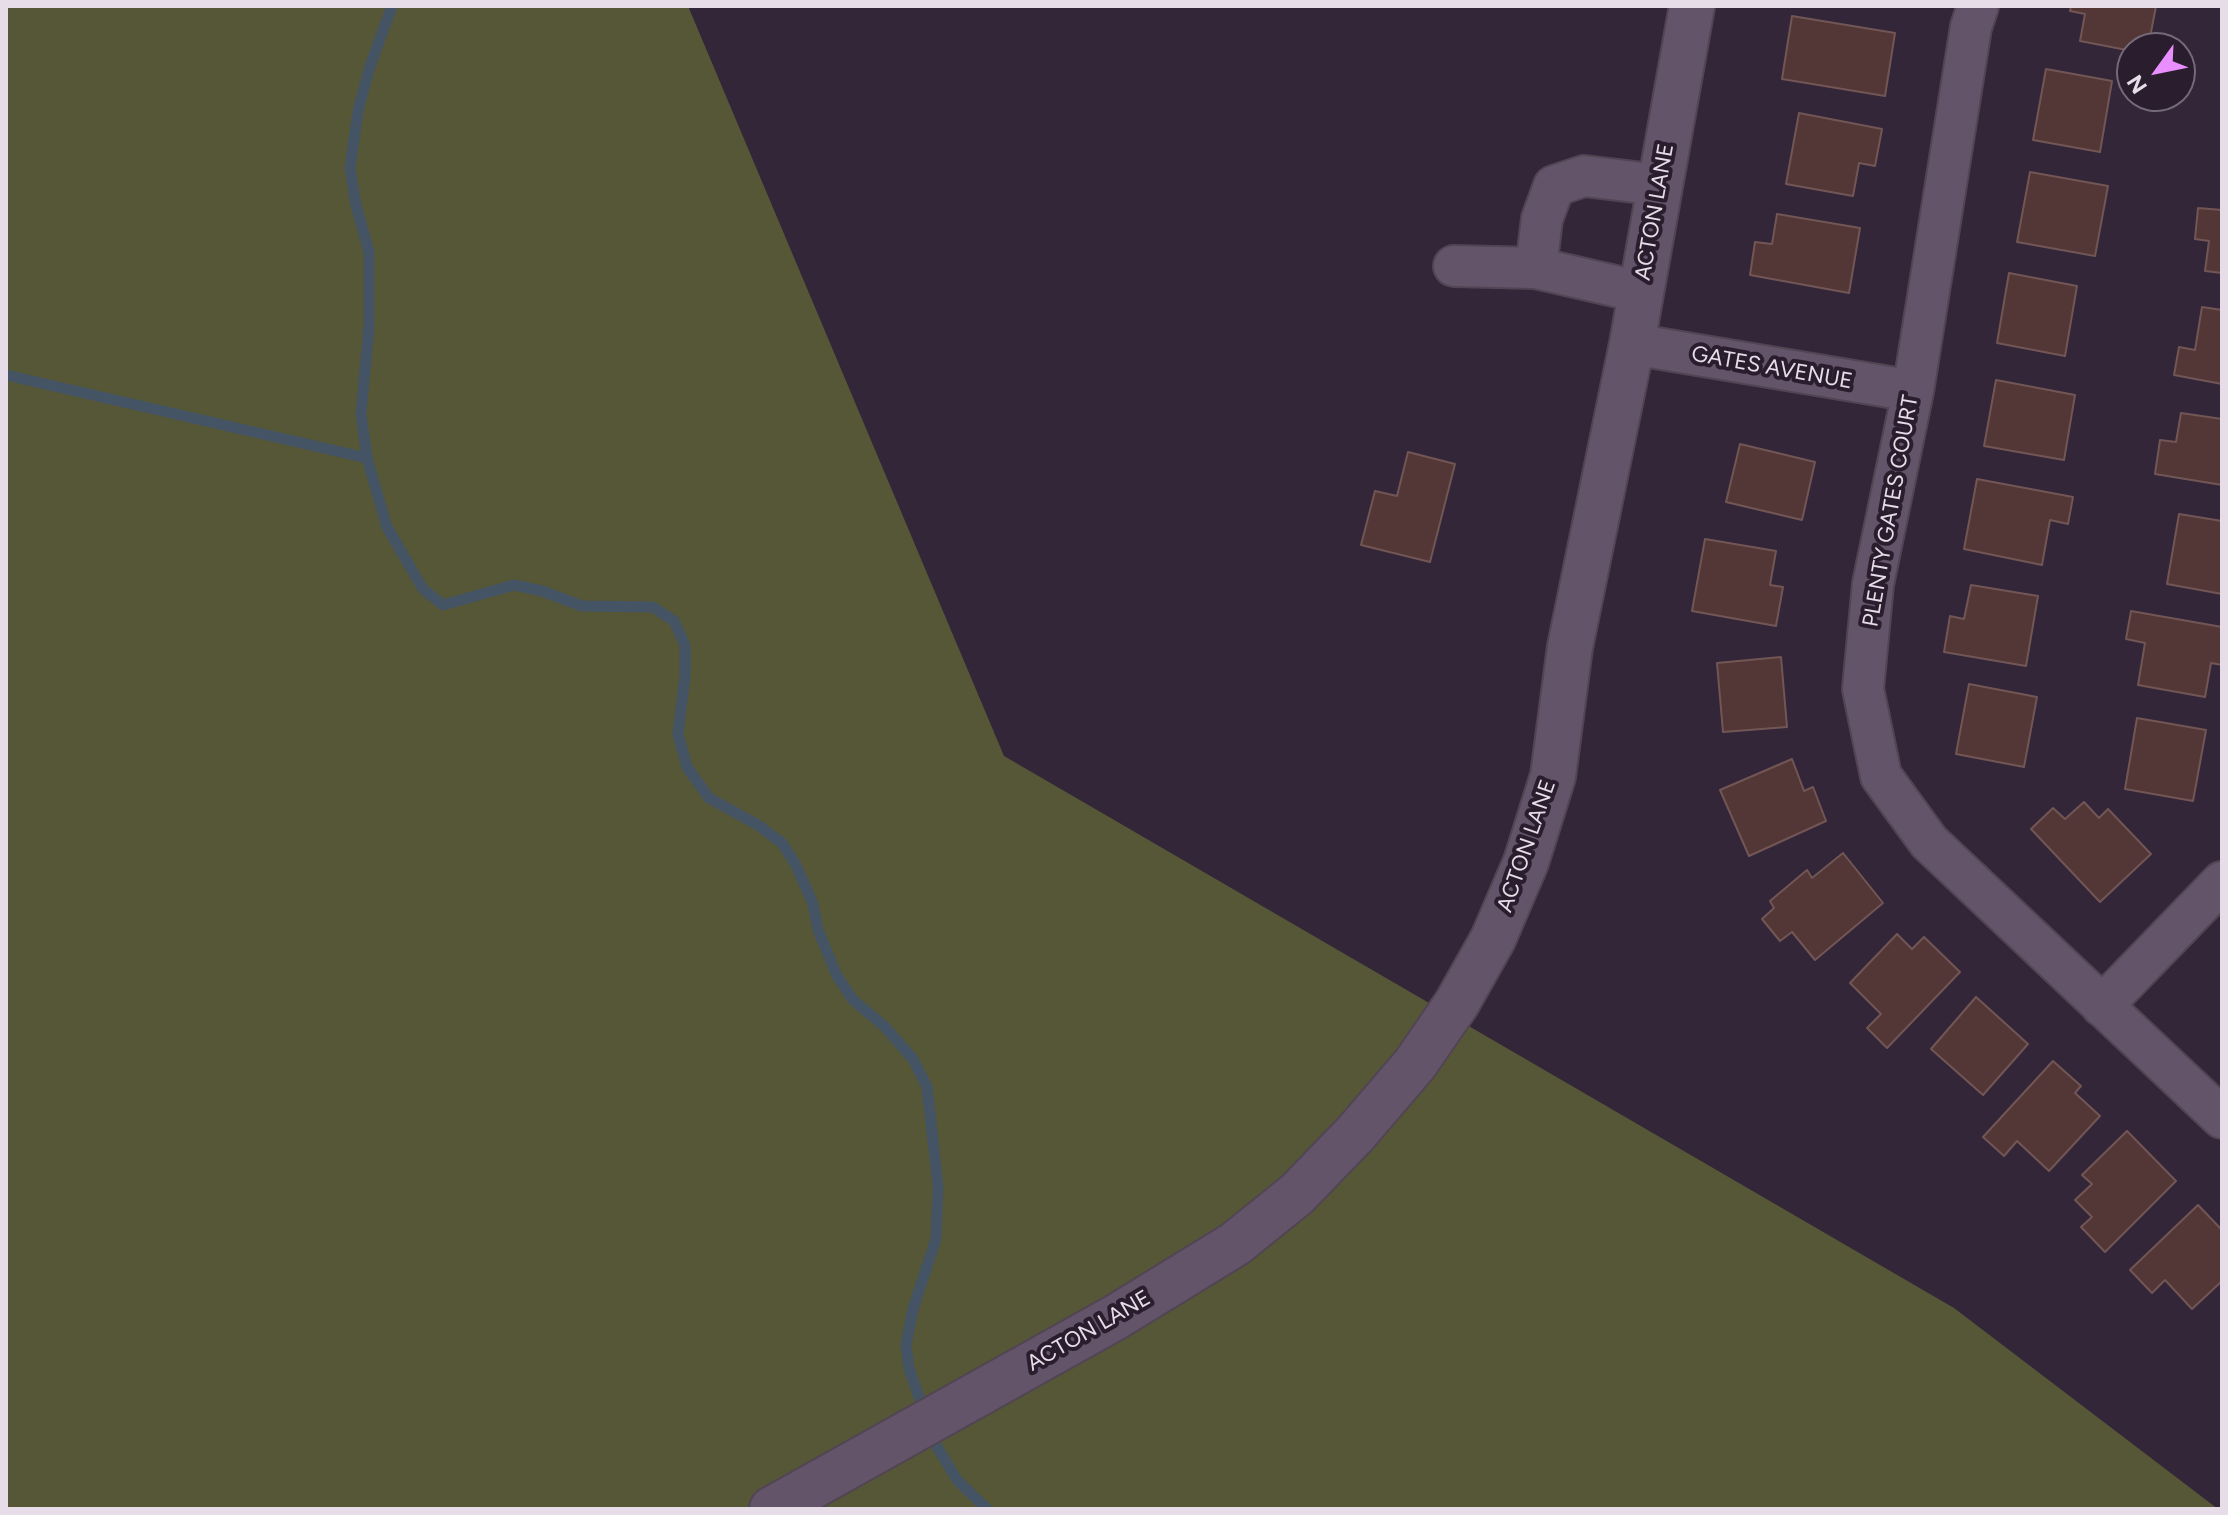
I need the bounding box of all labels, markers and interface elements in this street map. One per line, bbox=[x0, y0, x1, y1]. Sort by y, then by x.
north arrow bbox=[2116, 32, 2196, 112]
text: N bbox=[2121, 70, 2153, 99]
street label: ACTON LANE bbox=[1630, 142, 1680, 282]
street label: GATES AVENUE bbox=[1689, 341, 1855, 395]
street label: PLENTY GATES COURT bbox=[1858, 393, 1924, 629]
street label: ACTON LANE bbox=[1492, 776, 1562, 916]
street label: ACTON LANE bbox=[1022, 1285, 1156, 1377]

